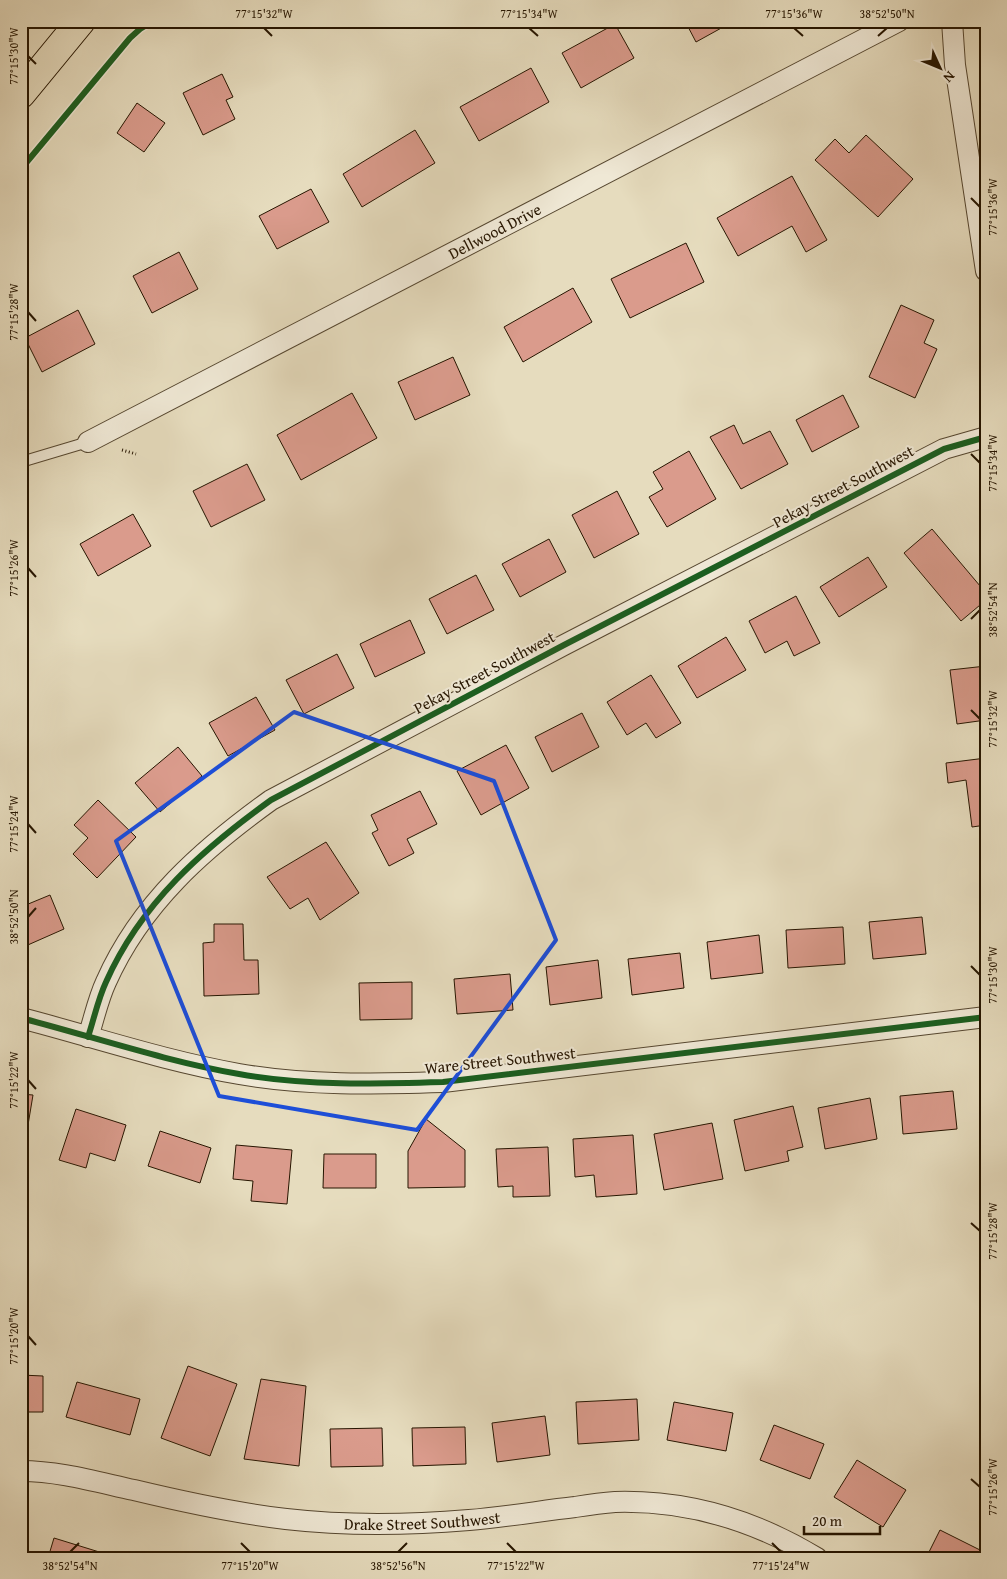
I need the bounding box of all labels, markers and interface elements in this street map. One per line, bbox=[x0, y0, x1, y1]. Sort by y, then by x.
text: 77°15'32"W bbox=[235, 5, 294, 22]
text: 77°15'34"W bbox=[500, 5, 559, 22]
text: 77°15'36"W bbox=[765, 5, 824, 22]
text: 38°52'50"N bbox=[859, 5, 915, 22]
text: 77°15'30"W bbox=[5, 26, 22, 85]
north arrow bbox=[914, 42, 964, 92]
text: N bbox=[938, 67, 960, 88]
text: 77°15'36"W bbox=[984, 177, 1001, 236]
street label: Dellwood Drive bbox=[444, 197, 545, 265]
text: 77°15'28"W bbox=[5, 282, 22, 341]
text: 77°15'34"W bbox=[984, 433, 1001, 492]
street label: Pekay Street Southwest bbox=[768, 438, 918, 533]
text: 77°15'26"W bbox=[5, 538, 22, 597]
text: 38°52'54"N bbox=[984, 582, 1001, 638]
street label: Pekay Street Southwest bbox=[409, 624, 559, 719]
text: 77°15'32"W bbox=[984, 689, 1001, 748]
text: 77°15'24"W bbox=[5, 794, 22, 853]
text: 38°52'50"N bbox=[5, 889, 22, 945]
text: 77°15'30"W bbox=[984, 945, 1001, 1004]
street label: Ware Street Southwest bbox=[423, 1040, 577, 1080]
text: 77°15'22"W bbox=[5, 1050, 22, 1109]
text: 77°15'28"W bbox=[984, 1201, 1001, 1260]
text: 77°15'20"W bbox=[5, 1306, 22, 1365]
text: 77°15'26"W bbox=[984, 1457, 1001, 1516]
scale bar bbox=[804, 1504, 881, 1536]
street label: Drake Street Southwest bbox=[344, 1505, 502, 1536]
text: 20 m bbox=[812, 1510, 843, 1531]
text: 38°52'54"N bbox=[42, 1557, 98, 1574]
text: 77°15'20"W bbox=[221, 1557, 280, 1574]
text: 38°52'56"N bbox=[370, 1557, 426, 1574]
text: 77°15'22"W bbox=[487, 1557, 546, 1574]
text: 77°15'24"W bbox=[752, 1557, 811, 1574]

